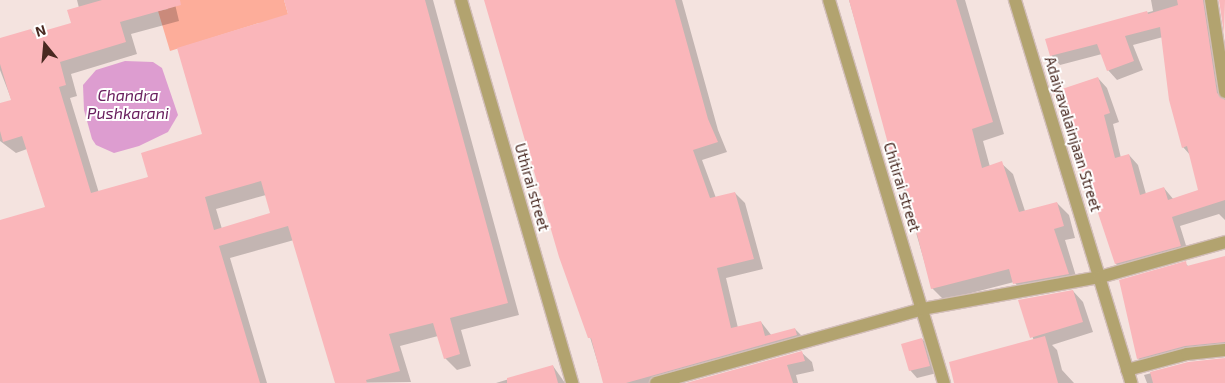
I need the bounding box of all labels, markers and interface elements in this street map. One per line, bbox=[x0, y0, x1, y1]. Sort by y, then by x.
north arrow bbox=[20, 20, 70, 70]
text: N bbox=[33, 21, 48, 40]
street label: Adaiyavalainjaan Street bbox=[1041, 54, 1105, 214]
water label: Chandra Pushkarani bbox=[87, 85, 169, 123]
street label: Chitirai street bbox=[880, 140, 924, 234]
street label: Uthirai street bbox=[511, 141, 553, 233]

